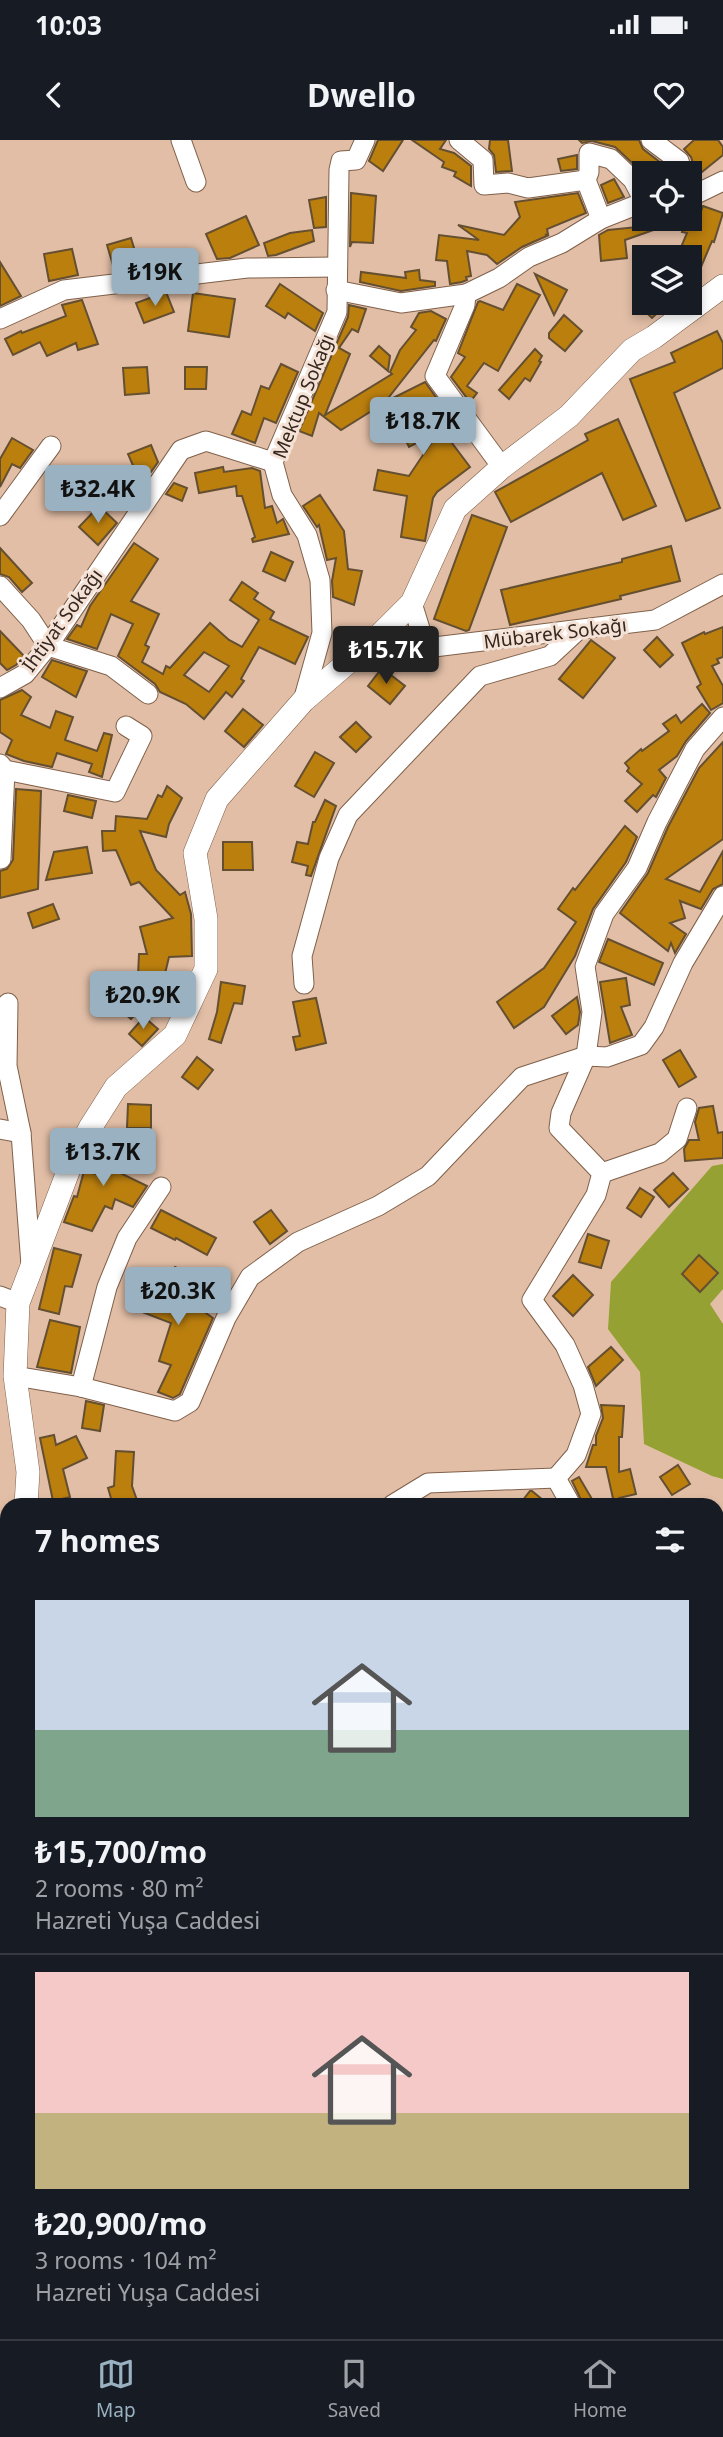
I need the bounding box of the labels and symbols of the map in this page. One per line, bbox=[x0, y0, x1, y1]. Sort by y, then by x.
pin: ₺19K bbox=[114, 248, 196, 308]
street label: Mektup Sokağı bbox=[266, 330, 340, 462]
pin: ₺18.7K bbox=[366, 398, 480, 457]
pin: ₺32.4K bbox=[41, 466, 155, 525]
street label: İhtiyat Sokağı bbox=[16, 563, 108, 677]
street label: Mübarek Sokağı bbox=[482, 611, 628, 655]
pin: ₺15.7K bbox=[329, 626, 443, 686]
pin: ₺20.9K bbox=[86, 972, 200, 1031]
pin: ₺13.7K bbox=[46, 1128, 160, 1188]
pin: ₺20.3K bbox=[121, 1268, 235, 1327]

